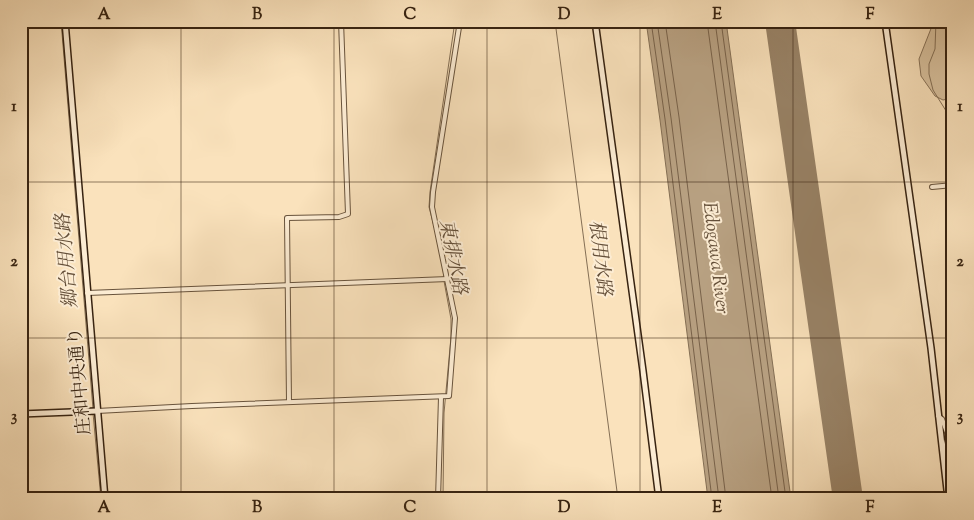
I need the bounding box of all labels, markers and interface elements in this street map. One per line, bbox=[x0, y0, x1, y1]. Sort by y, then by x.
text: A bbox=[98, 4, 111, 27]
text: B bbox=[252, 4, 262, 27]
text: C bbox=[404, 4, 417, 27]
text: D bbox=[558, 4, 571, 27]
text: E bbox=[712, 4, 722, 27]
text: F bbox=[866, 4, 875, 27]
text: 1 bbox=[11, 96, 17, 119]
text: 1 bbox=[957, 96, 963, 119]
water label: Edogawa River bbox=[695, 201, 735, 316]
water label: 郷台用水路 bbox=[50, 211, 86, 310]
water label: 東排水路 bbox=[431, 217, 473, 299]
water label: 根用水路 bbox=[581, 219, 617, 299]
text: 2 bbox=[10, 251, 18, 274]
text: 2 bbox=[956, 251, 964, 274]
street label: 庄和中央通り bbox=[63, 326, 99, 436]
text: 3 bbox=[11, 406, 18, 429]
text: 3 bbox=[957, 406, 964, 429]
text: A bbox=[98, 497, 111, 520]
text: B bbox=[252, 497, 262, 520]
text: C bbox=[404, 497, 417, 520]
text: D bbox=[558, 497, 571, 520]
text: E bbox=[712, 497, 722, 520]
text: F bbox=[866, 497, 875, 520]

